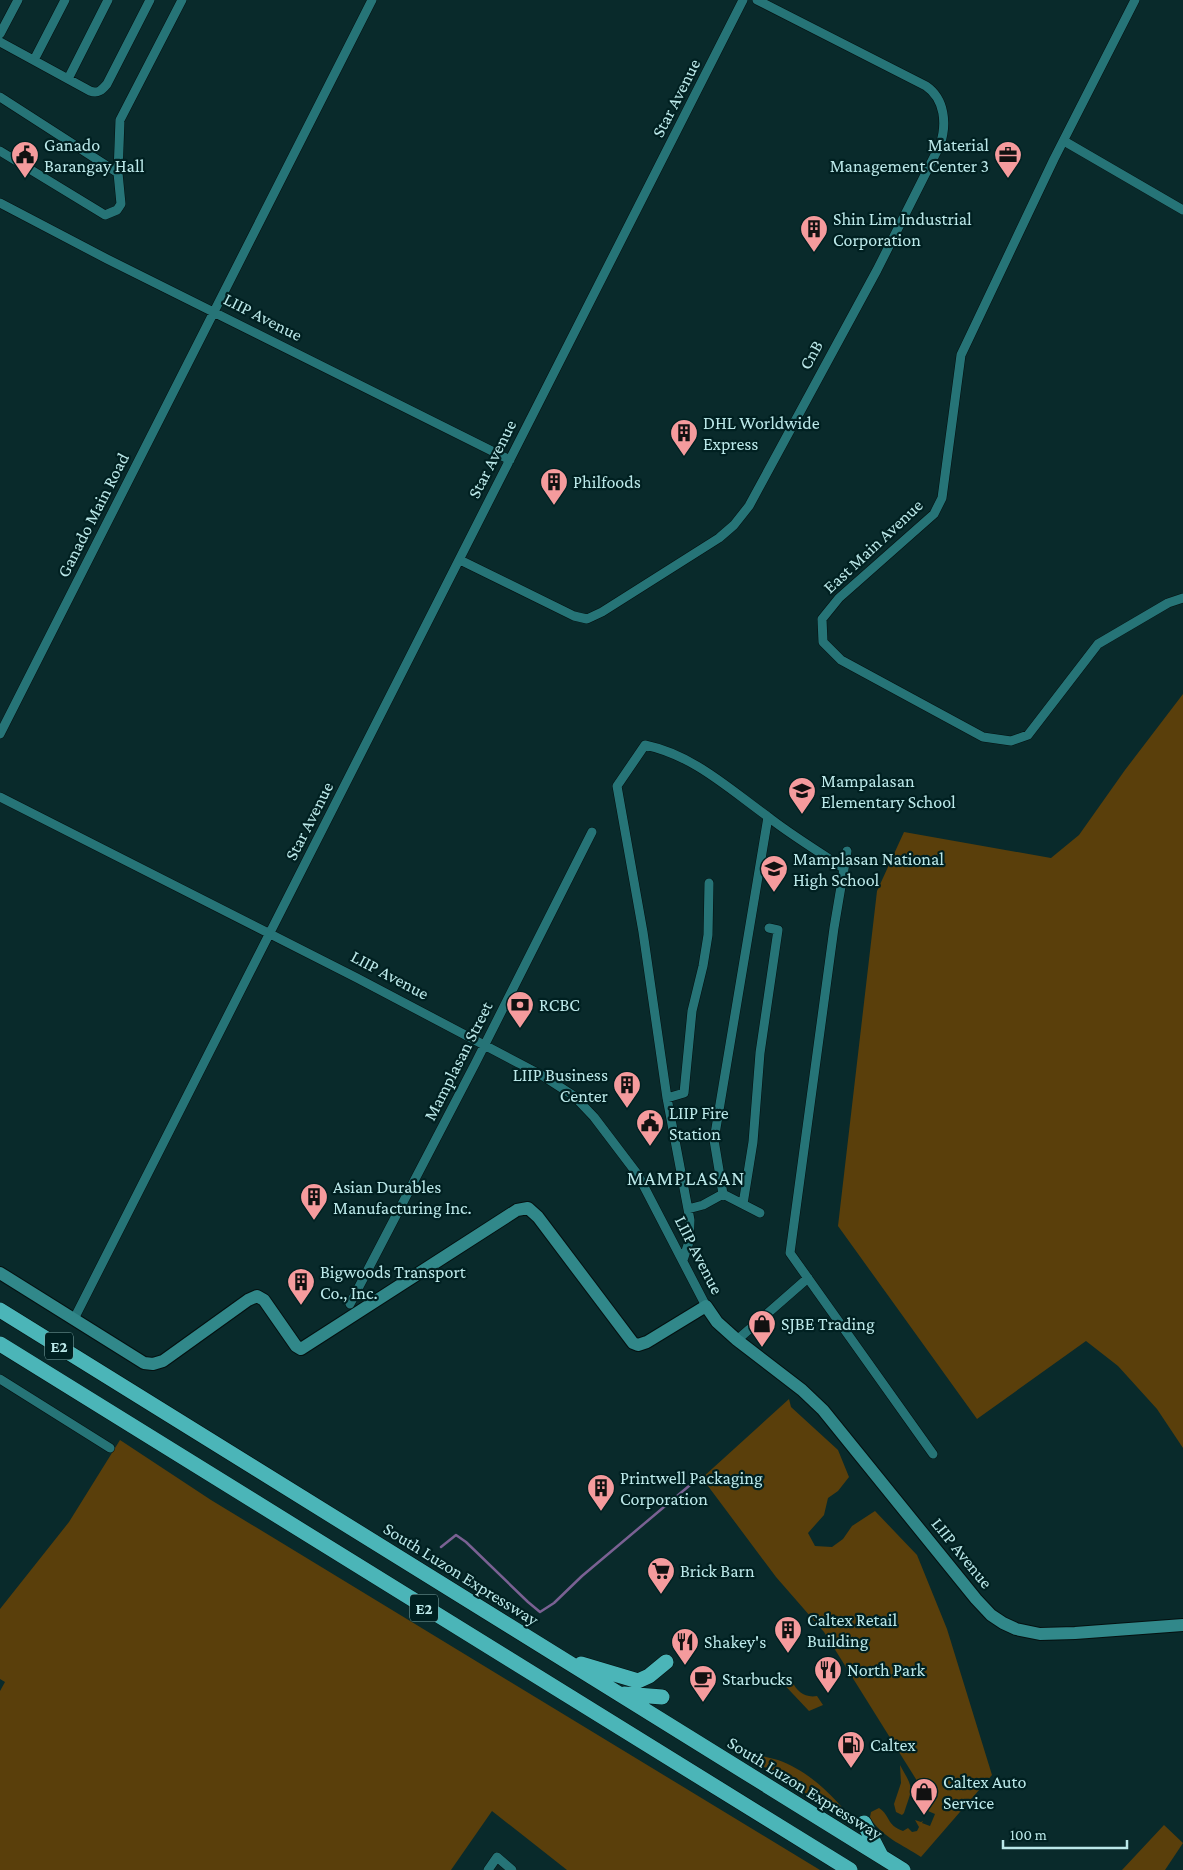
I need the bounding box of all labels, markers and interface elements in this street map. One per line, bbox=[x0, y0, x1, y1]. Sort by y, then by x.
street label: Star Avenue bbox=[648, 55, 704, 141]
place label: Ganado Barangay Hall bbox=[44, 135, 145, 176]
place label: Material Management Center 3 bbox=[830, 135, 989, 176]
public building icon: Ganado Barangay Hall bbox=[10, 140, 40, 179]
office icon: Material Management Center 3 bbox=[993, 140, 1023, 179]
place label: Shin Lim Industrial Corporation bbox=[833, 209, 972, 250]
building icon: Shin Lim Industrial Corporation bbox=[799, 214, 829, 253]
street label: LIIP Avenue bbox=[220, 289, 306, 345]
street label: CnB bbox=[795, 337, 827, 373]
place label: DHL Worldwide Express bbox=[703, 413, 820, 454]
street label: Star Avenue bbox=[464, 416, 520, 502]
building icon: DHL Worldwide Express bbox=[669, 418, 699, 457]
street label: Ganado Main Road bbox=[53, 449, 133, 581]
building icon: Philfoods bbox=[539, 467, 569, 506]
place label: Philfoods bbox=[573, 472, 641, 492]
street label: East Main Avenue bbox=[819, 495, 927, 597]
place label: Mampalasan Elementary School bbox=[821, 771, 956, 812]
school or university icon: Mampalasan Elementary School bbox=[787, 776, 817, 815]
street label: Star Avenue bbox=[281, 778, 337, 864]
place label: Mamplasan National High School bbox=[793, 849, 944, 890]
school or university icon: Mamplasan National High School bbox=[759, 854, 789, 893]
street label: LIIP Avenue bbox=[348, 946, 432, 1004]
bank icon: RCBC bbox=[505, 990, 535, 1029]
place label: RCBC bbox=[539, 995, 580, 1015]
street label: Mamplasan Street bbox=[419, 997, 497, 1124]
place label: LIIP Business Center bbox=[513, 1065, 609, 1106]
building icon: LIIP Business Center bbox=[612, 1070, 642, 1109]
place label: LIIP Fire Station bbox=[669, 1103, 729, 1144]
public building icon: LIIP Fire Station bbox=[635, 1108, 665, 1147]
district label: MAMPLASAN bbox=[627, 1167, 745, 1189]
place label: Asian Durables Manufacturing Inc. bbox=[333, 1177, 472, 1218]
building icon: Asian Durables Manufacturing Inc. bbox=[299, 1182, 329, 1221]
street label: LIIP Avenue bbox=[671, 1212, 727, 1298]
place label: Bigwoods Transport Co., Inc. bbox=[320, 1262, 467, 1303]
building icon: Bigwoods Transport Co., Inc. bbox=[286, 1267, 316, 1306]
shop icon: SJBE Trading bbox=[747, 1309, 777, 1348]
place label: SJBE Trading bbox=[781, 1314, 875, 1334]
road number: E2 bbox=[45, 1332, 73, 1360]
place label: Printwell Packaging Corporation bbox=[620, 1468, 763, 1509]
building icon: Printwell Packaging Corporation bbox=[586, 1473, 616, 1512]
street label: LIIP Avenue bbox=[927, 1514, 997, 1593]
street label: South Luzon Expressway bbox=[380, 1518, 543, 1630]
supermarket icon: Brick Barn bbox=[646, 1556, 676, 1595]
place label: Brick Barn bbox=[680, 1561, 755, 1581]
road number: E2 bbox=[410, 1595, 438, 1622]
place label: Caltex Retail Building bbox=[807, 1610, 898, 1651]
building icon: Caltex Retail Building bbox=[773, 1615, 803, 1654]
restaurant icon: Shakey's bbox=[670, 1627, 700, 1666]
place label: Shakey's bbox=[704, 1632, 766, 1652]
restaurant icon: North Park bbox=[813, 1655, 843, 1694]
place label: North Park bbox=[847, 1660, 925, 1680]
cafe icon: Starbucks bbox=[688, 1664, 718, 1703]
place label: Starbucks bbox=[722, 1669, 793, 1689]
fuel station icon: Caltex bbox=[836, 1730, 866, 1769]
street label: South Luzon Expressway bbox=[724, 1732, 887, 1844]
place label: Caltex bbox=[870, 1735, 916, 1755]
place label: Caltex Auto Service bbox=[943, 1772, 1026, 1813]
shop icon: Caltex Auto Service bbox=[909, 1777, 939, 1816]
scale bar bbox=[1003, 1818, 1127, 1850]
text: 100 m bbox=[1010, 1827, 1047, 1843]

